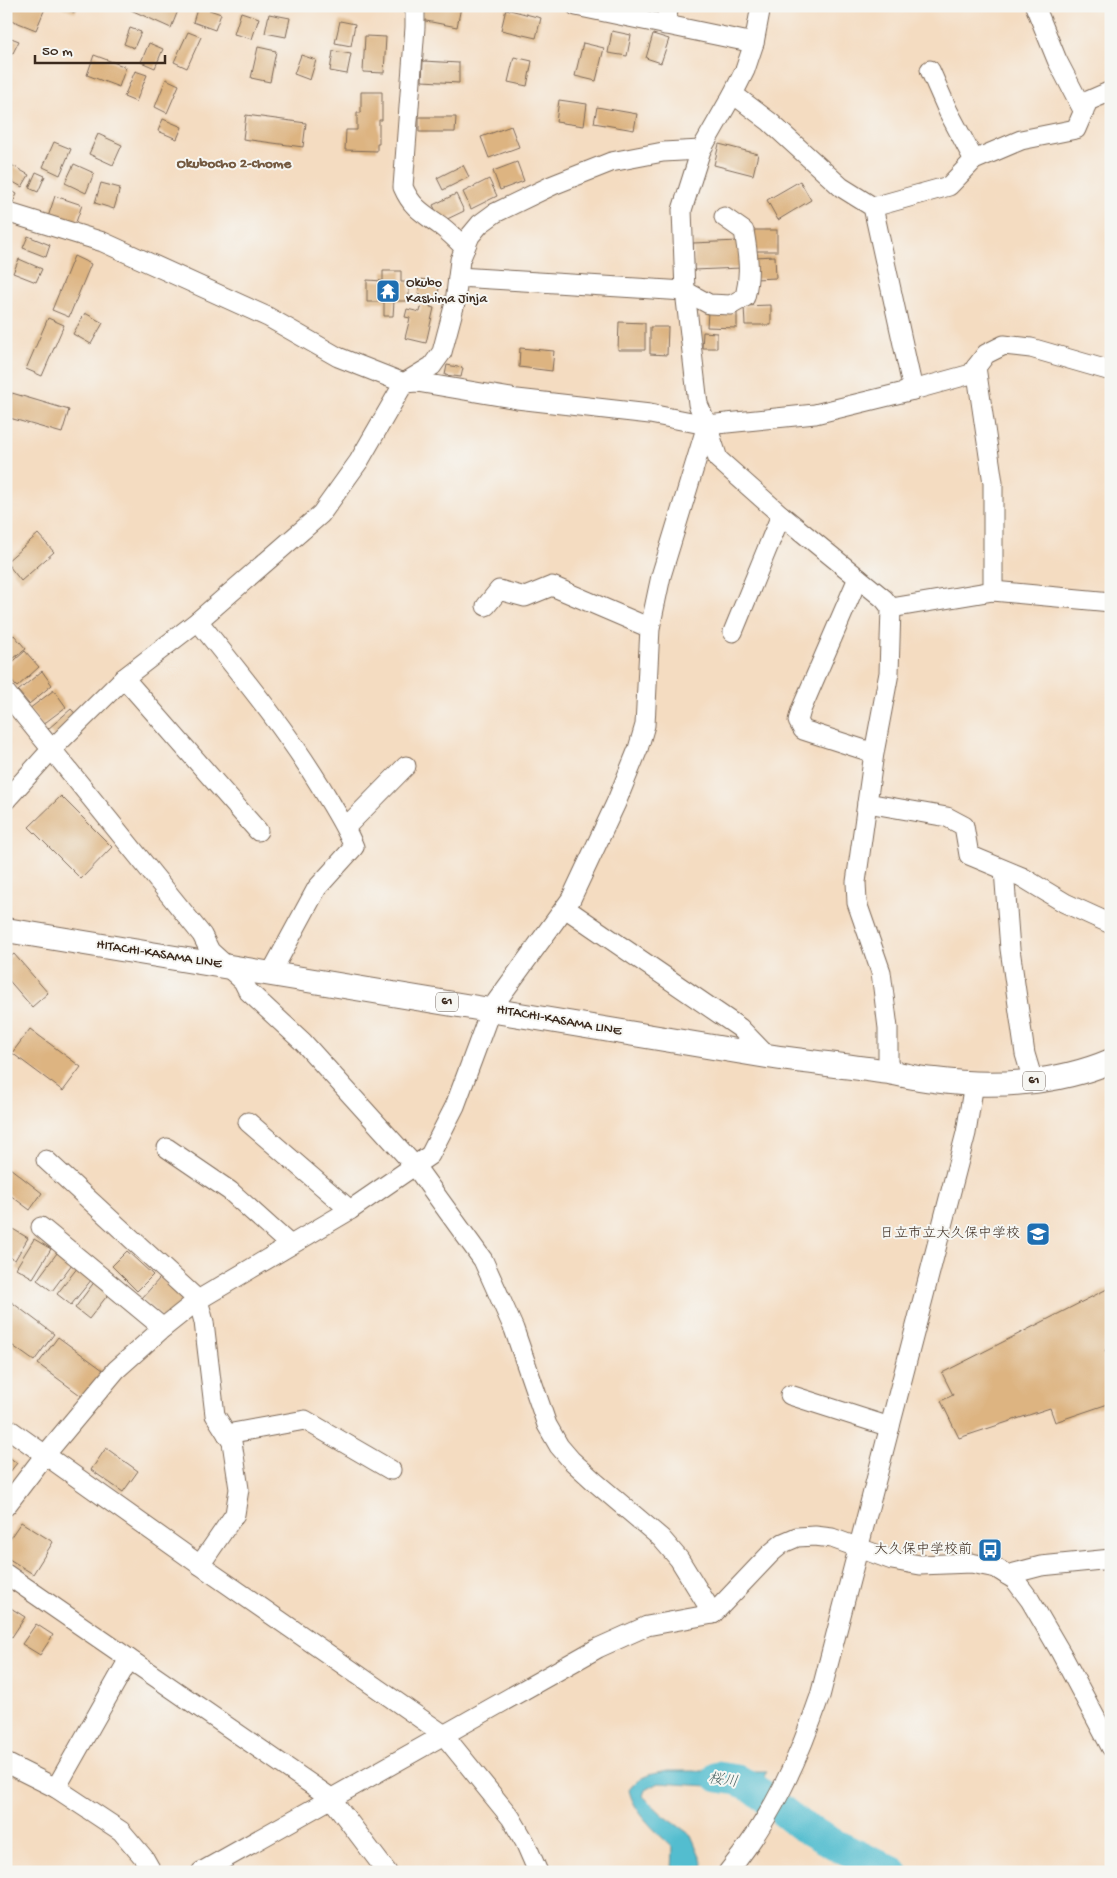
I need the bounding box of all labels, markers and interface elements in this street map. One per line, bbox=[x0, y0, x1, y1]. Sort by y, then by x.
scale bar bbox=[35, 32, 165, 64]
text: 50 m bbox=[42, 43, 73, 61]
district label: Okubocho 2-chome bbox=[177, 155, 292, 173]
place label: Okubo Kashima Jinja bbox=[406, 275, 488, 308]
temple icon: Okubo Kashima Jinja bbox=[375, 278, 401, 304]
street label: HITACHI-KASAMA LINE bbox=[95, 937, 224, 974]
road number: 61 bbox=[436, 992, 458, 1012]
street label: HITACHI-KASAMA LINE bbox=[495, 1002, 624, 1041]
road number: 61 bbox=[1023, 1072, 1045, 1090]
school or university icon: 日立市立大久保中学校 bbox=[1025, 1221, 1051, 1247]
place label: 日立市立大久保中学校 bbox=[880, 1226, 1020, 1243]
bus stop icon: 大久保中学校前 bbox=[977, 1537, 1003, 1563]
place label: 大久保中学校前 bbox=[874, 1542, 972, 1559]
water label: 桜川 bbox=[707, 1770, 739, 1792]

